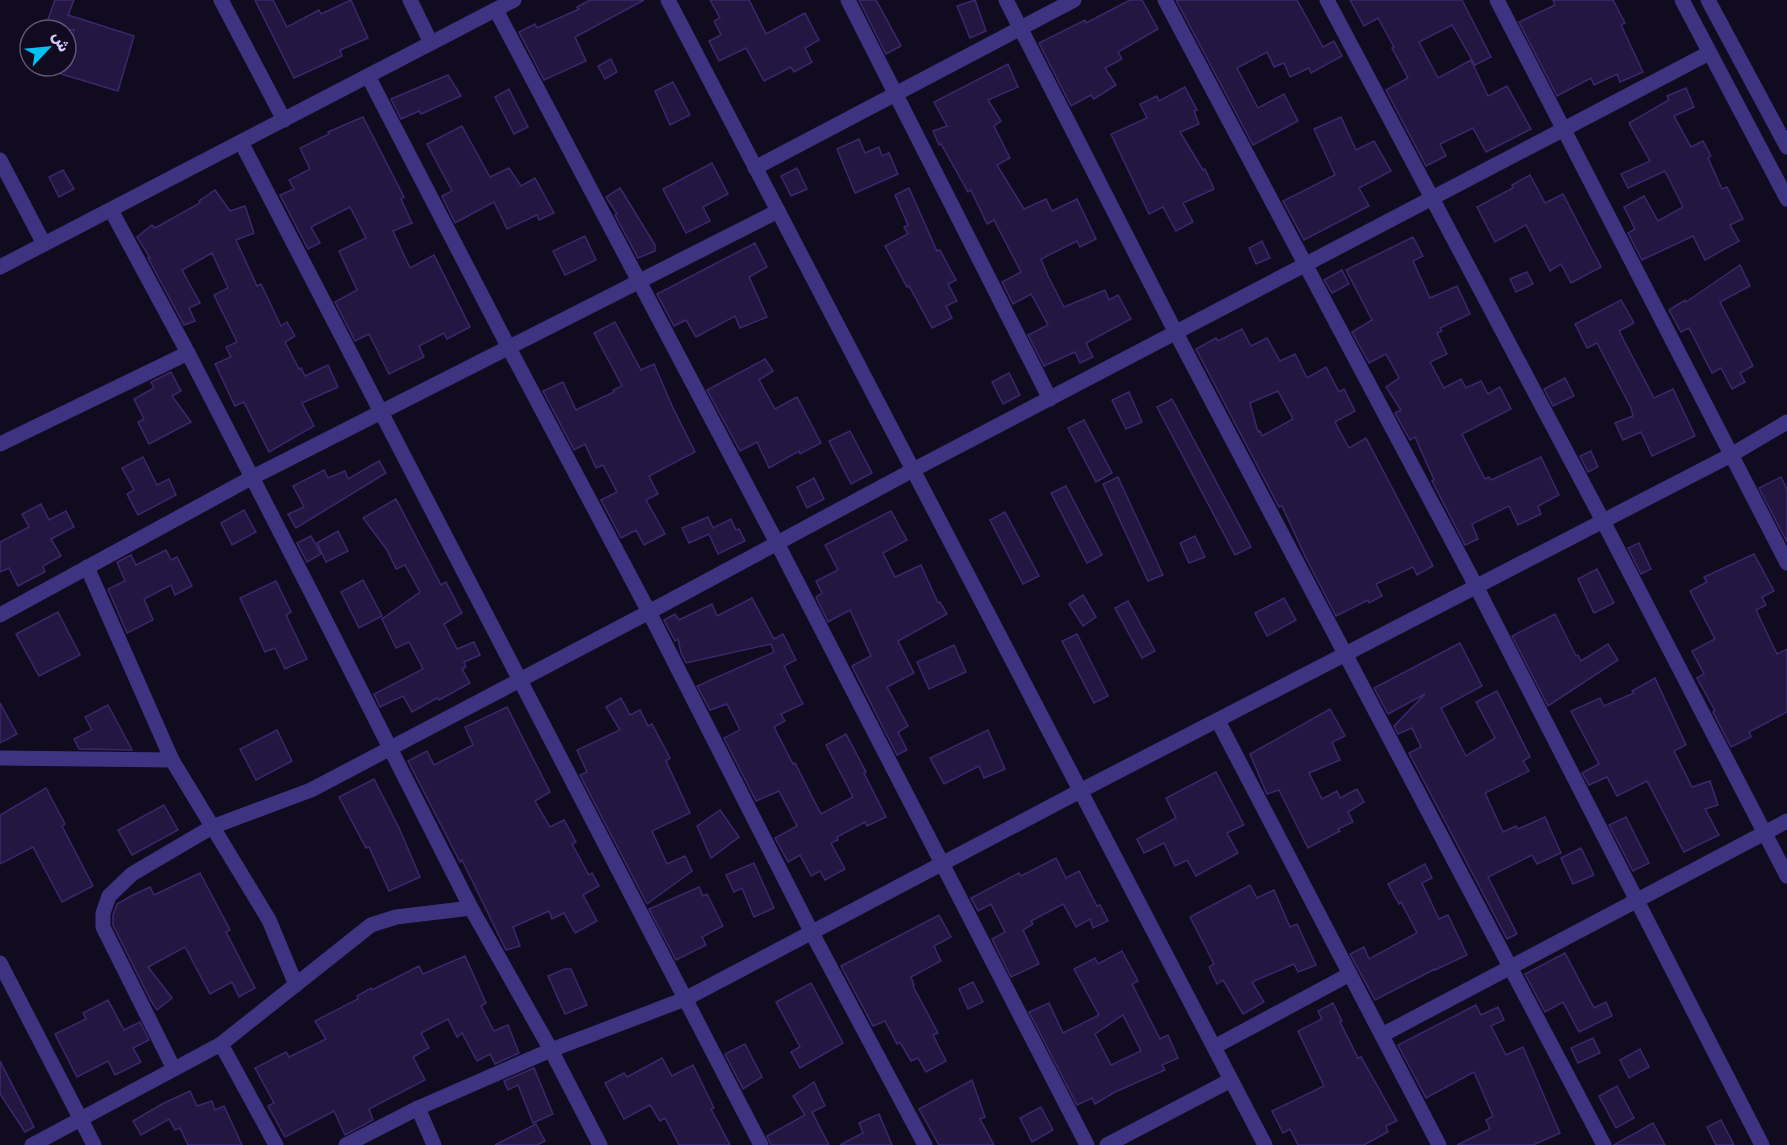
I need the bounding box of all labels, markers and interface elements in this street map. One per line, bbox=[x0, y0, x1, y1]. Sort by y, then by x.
north arrow bbox=[18, 18, 78, 78]
text: ش bbox=[48, 28, 74, 55]

